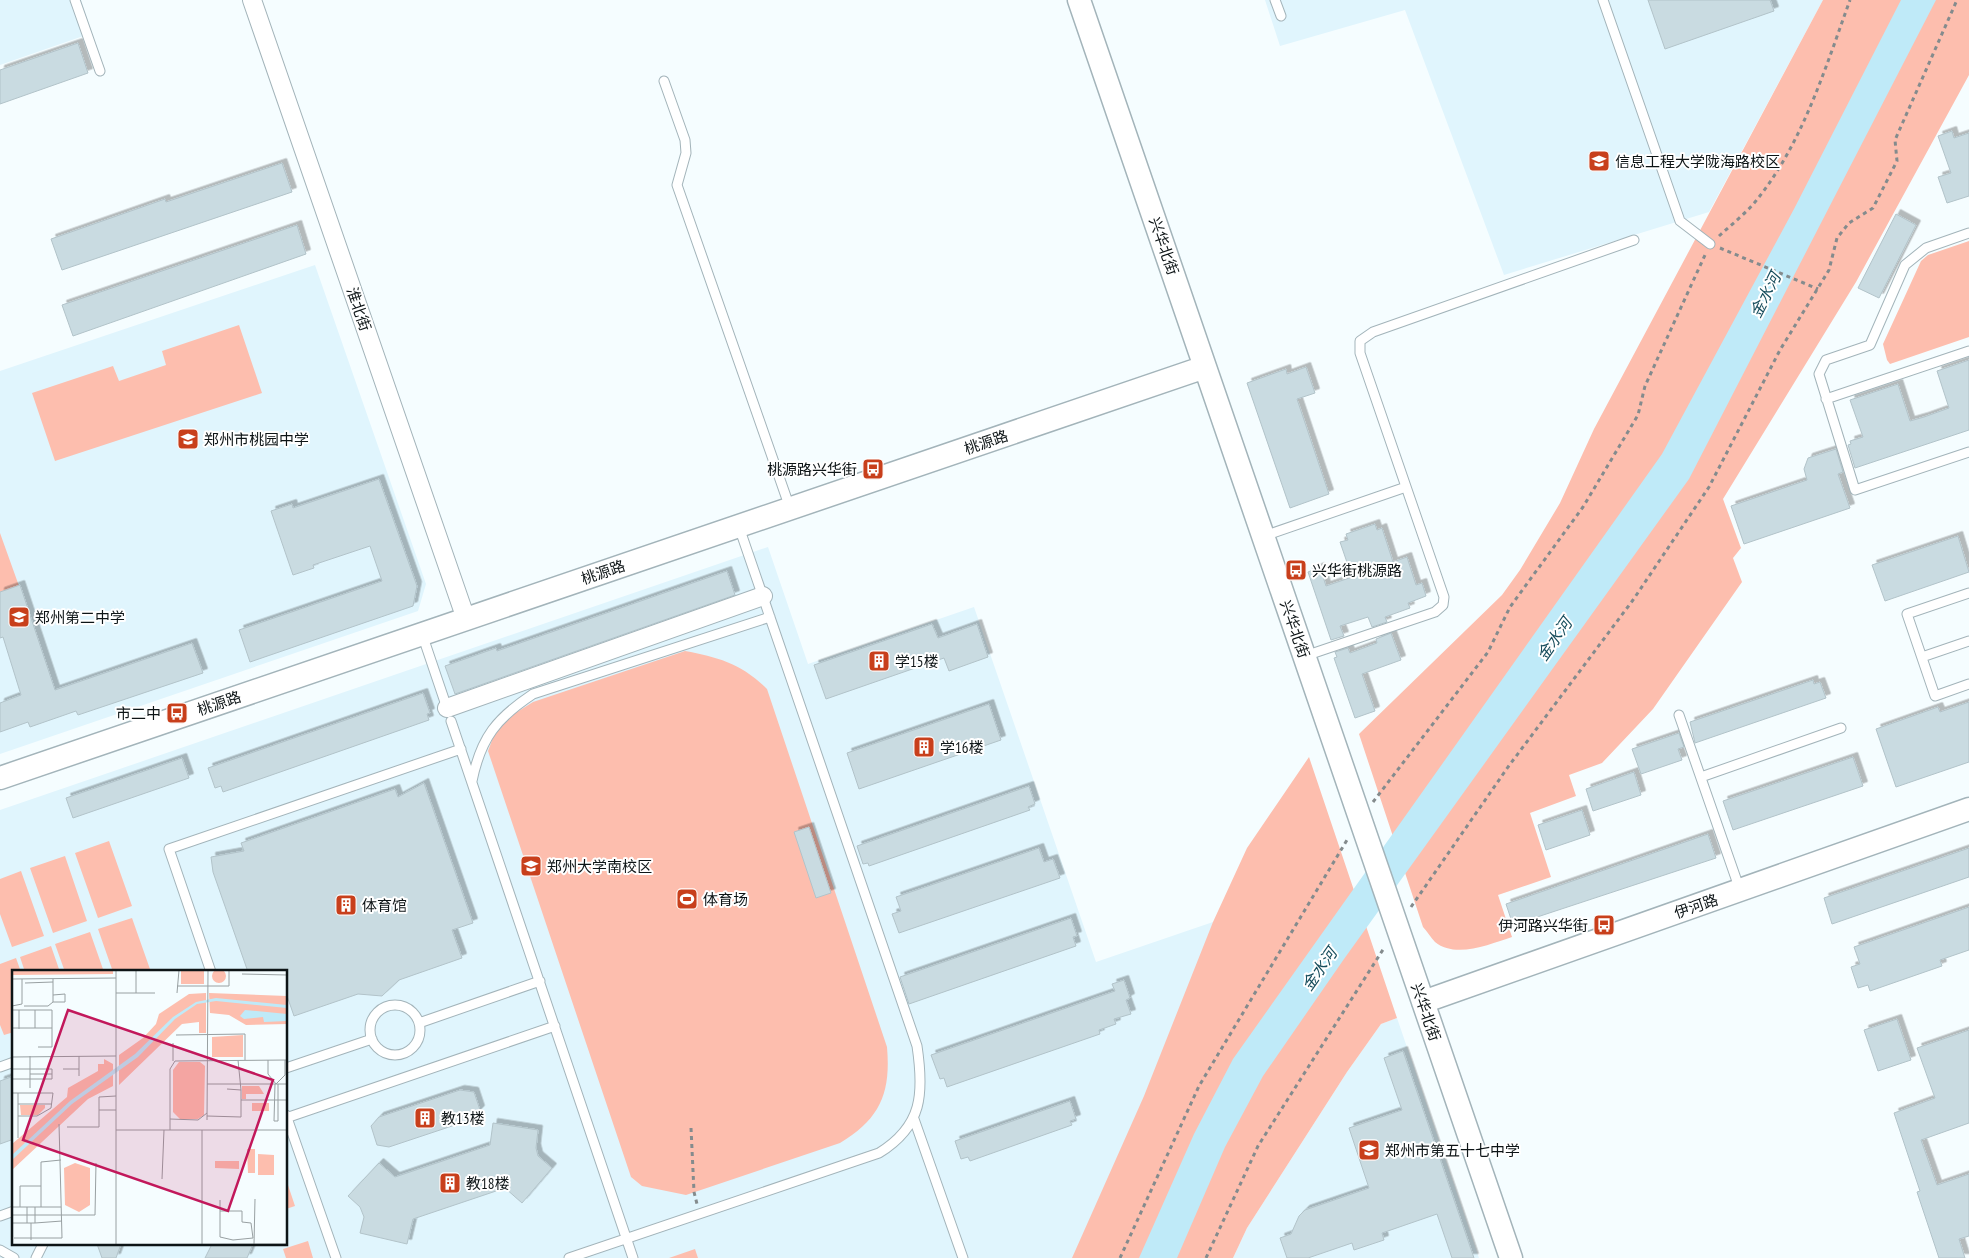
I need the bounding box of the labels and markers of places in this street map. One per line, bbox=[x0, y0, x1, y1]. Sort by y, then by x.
school or university icon: 信息工程大学陇海路校区 bbox=[1587, 149, 1611, 173]
place label: 信息工程大学陇海路校区 bbox=[1615, 152, 1780, 171]
school or university icon: 郑州市桃园中学 bbox=[176, 427, 200, 451]
place label: 郑州市桃园中学 bbox=[204, 430, 309, 449]
bus stop icon: 桃源路兴华街 bbox=[861, 457, 885, 481]
place label: 桃源路兴华街 bbox=[767, 460, 857, 479]
bus stop icon: 兴华街桃源路 bbox=[1284, 558, 1308, 582]
place label: 兴华街桃源路 bbox=[1312, 561, 1402, 580]
school or university icon: 郑州第二中学 bbox=[7, 605, 31, 629]
place label: 郑州第二中学 bbox=[35, 608, 125, 627]
building icon: 学15楼 bbox=[867, 649, 891, 673]
place label: 学15楼 bbox=[895, 652, 939, 671]
bus stop icon: 市二中 bbox=[165, 701, 189, 725]
place label: 市二中 bbox=[116, 704, 161, 723]
building icon: 学16楼 bbox=[912, 735, 936, 759]
place label: 学16楼 bbox=[940, 738, 984, 757]
school or university icon: 郑州大学南校区 bbox=[519, 854, 543, 878]
place label: 郑州大学南校区 bbox=[547, 857, 652, 876]
sports icon: 体育场 bbox=[675, 887, 699, 911]
place label: 体育场 bbox=[703, 890, 748, 909]
building icon: 体育馆 bbox=[334, 893, 358, 917]
place label: 体育馆 bbox=[362, 896, 407, 915]
bus stop icon: 伊河路兴华街 bbox=[1592, 913, 1616, 937]
place label: 伊河路兴华街 bbox=[1498, 916, 1588, 935]
building icon: 教13楼 bbox=[413, 1106, 437, 1130]
place label: 教13楼 bbox=[441, 1109, 485, 1128]
school or university icon: 郑州市第五十七中学 bbox=[1357, 1138, 1381, 1162]
place label: 郑州市第五十七中学 bbox=[1385, 1141, 1520, 1160]
building icon: 教18楼 bbox=[438, 1171, 462, 1195]
place label: 教18楼 bbox=[466, 1174, 510, 1193]

